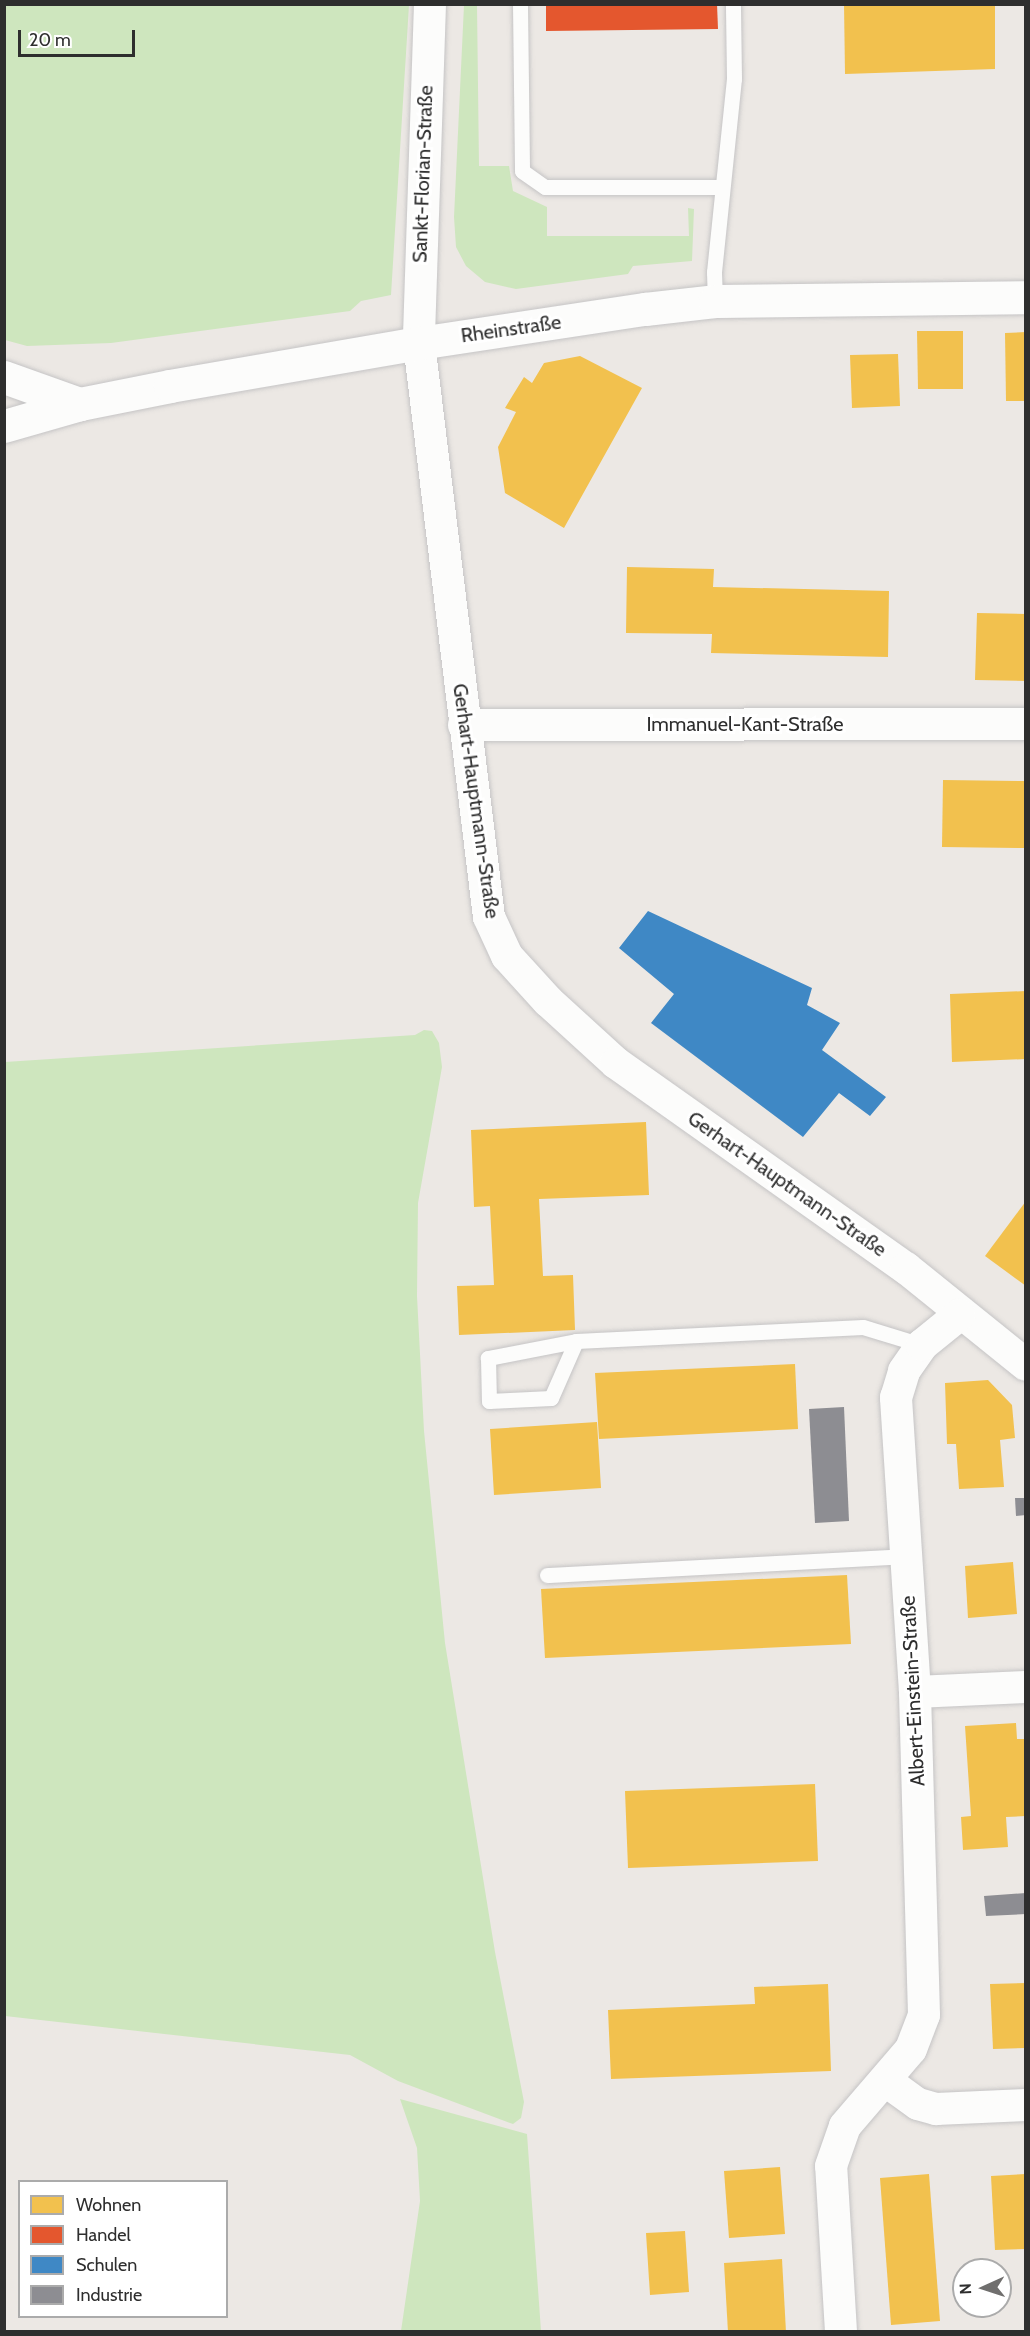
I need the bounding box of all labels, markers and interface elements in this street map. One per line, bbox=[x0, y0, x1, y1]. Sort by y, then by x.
scale bar bbox=[21, 18, 138, 56]
text: 20 m bbox=[29, 29, 71, 51]
street label: Sankt-Florian-Straße bbox=[408, 85, 438, 263]
street label: Rheinstraße bbox=[459, 310, 563, 348]
street label: Gerhart-Hauptmann-Straße bbox=[448, 682, 504, 920]
street label: Immanuel-Kant-Straße bbox=[646, 712, 844, 736]
street label: Gerhart-Hauptmann-Straße bbox=[683, 1106, 891, 1262]
street label: Albert-Einstein-Straße bbox=[896, 1595, 930, 1787]
legend bbox=[18, 2180, 228, 2318]
text: Wohnen bbox=[76, 2194, 141, 2216]
text: Handel bbox=[76, 2224, 131, 2246]
text: Schulen bbox=[76, 2254, 137, 2276]
north arrow bbox=[952, 2258, 1012, 2318]
text: N bbox=[956, 2283, 975, 2295]
text: Industrie bbox=[76, 2284, 142, 2306]

